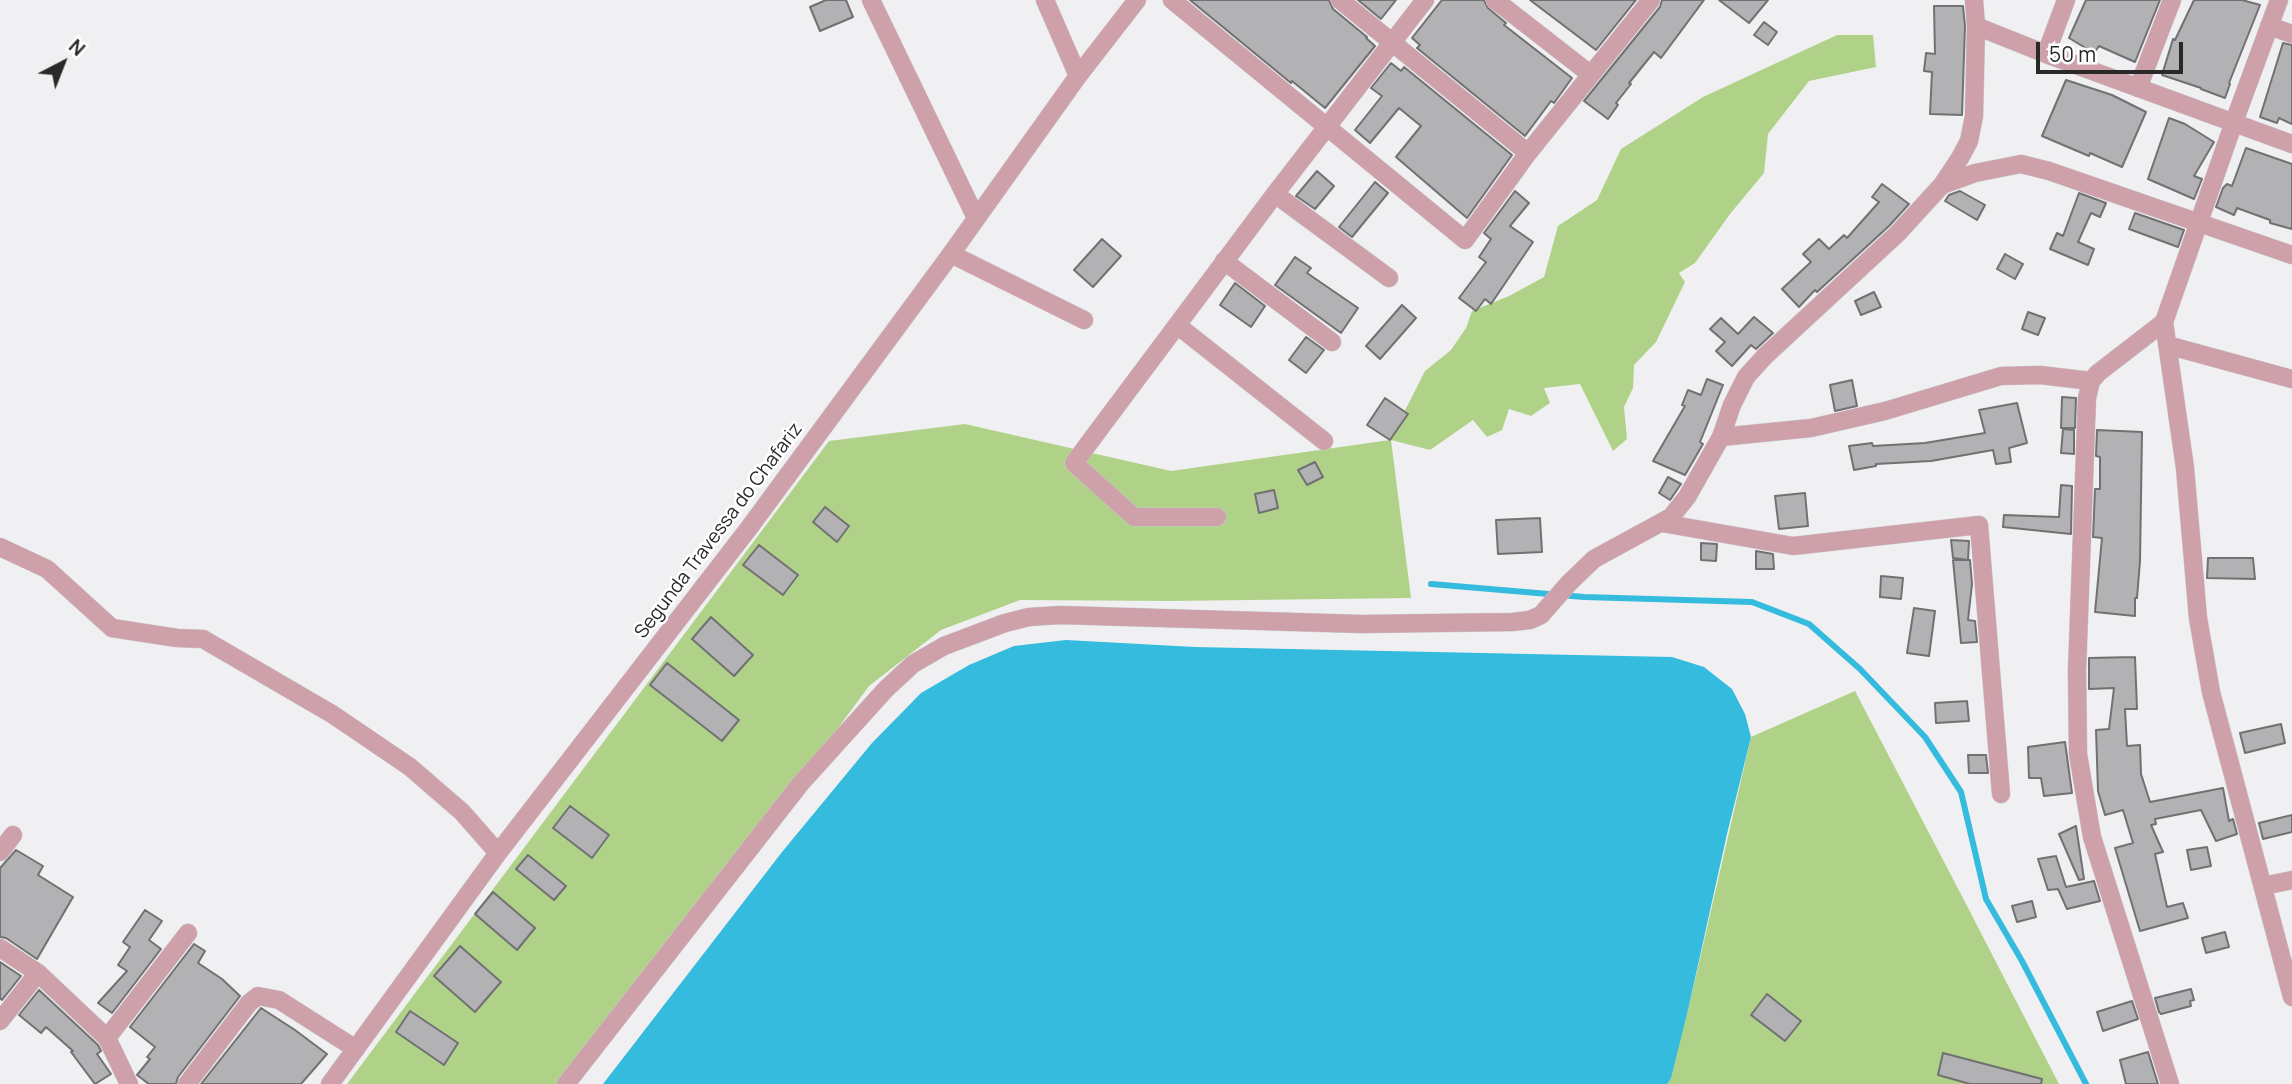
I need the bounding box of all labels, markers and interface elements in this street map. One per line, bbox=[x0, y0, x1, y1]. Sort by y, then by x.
north arrow bbox=[28, 28, 98, 98]
scale bar bbox=[2040, 28, 2187, 72]
text: N bbox=[63, 33, 91, 62]
text: 50 m bbox=[2049, 40, 2096, 68]
street label: Segunda Travessa do Chafariz bbox=[630, 419, 808, 643]

